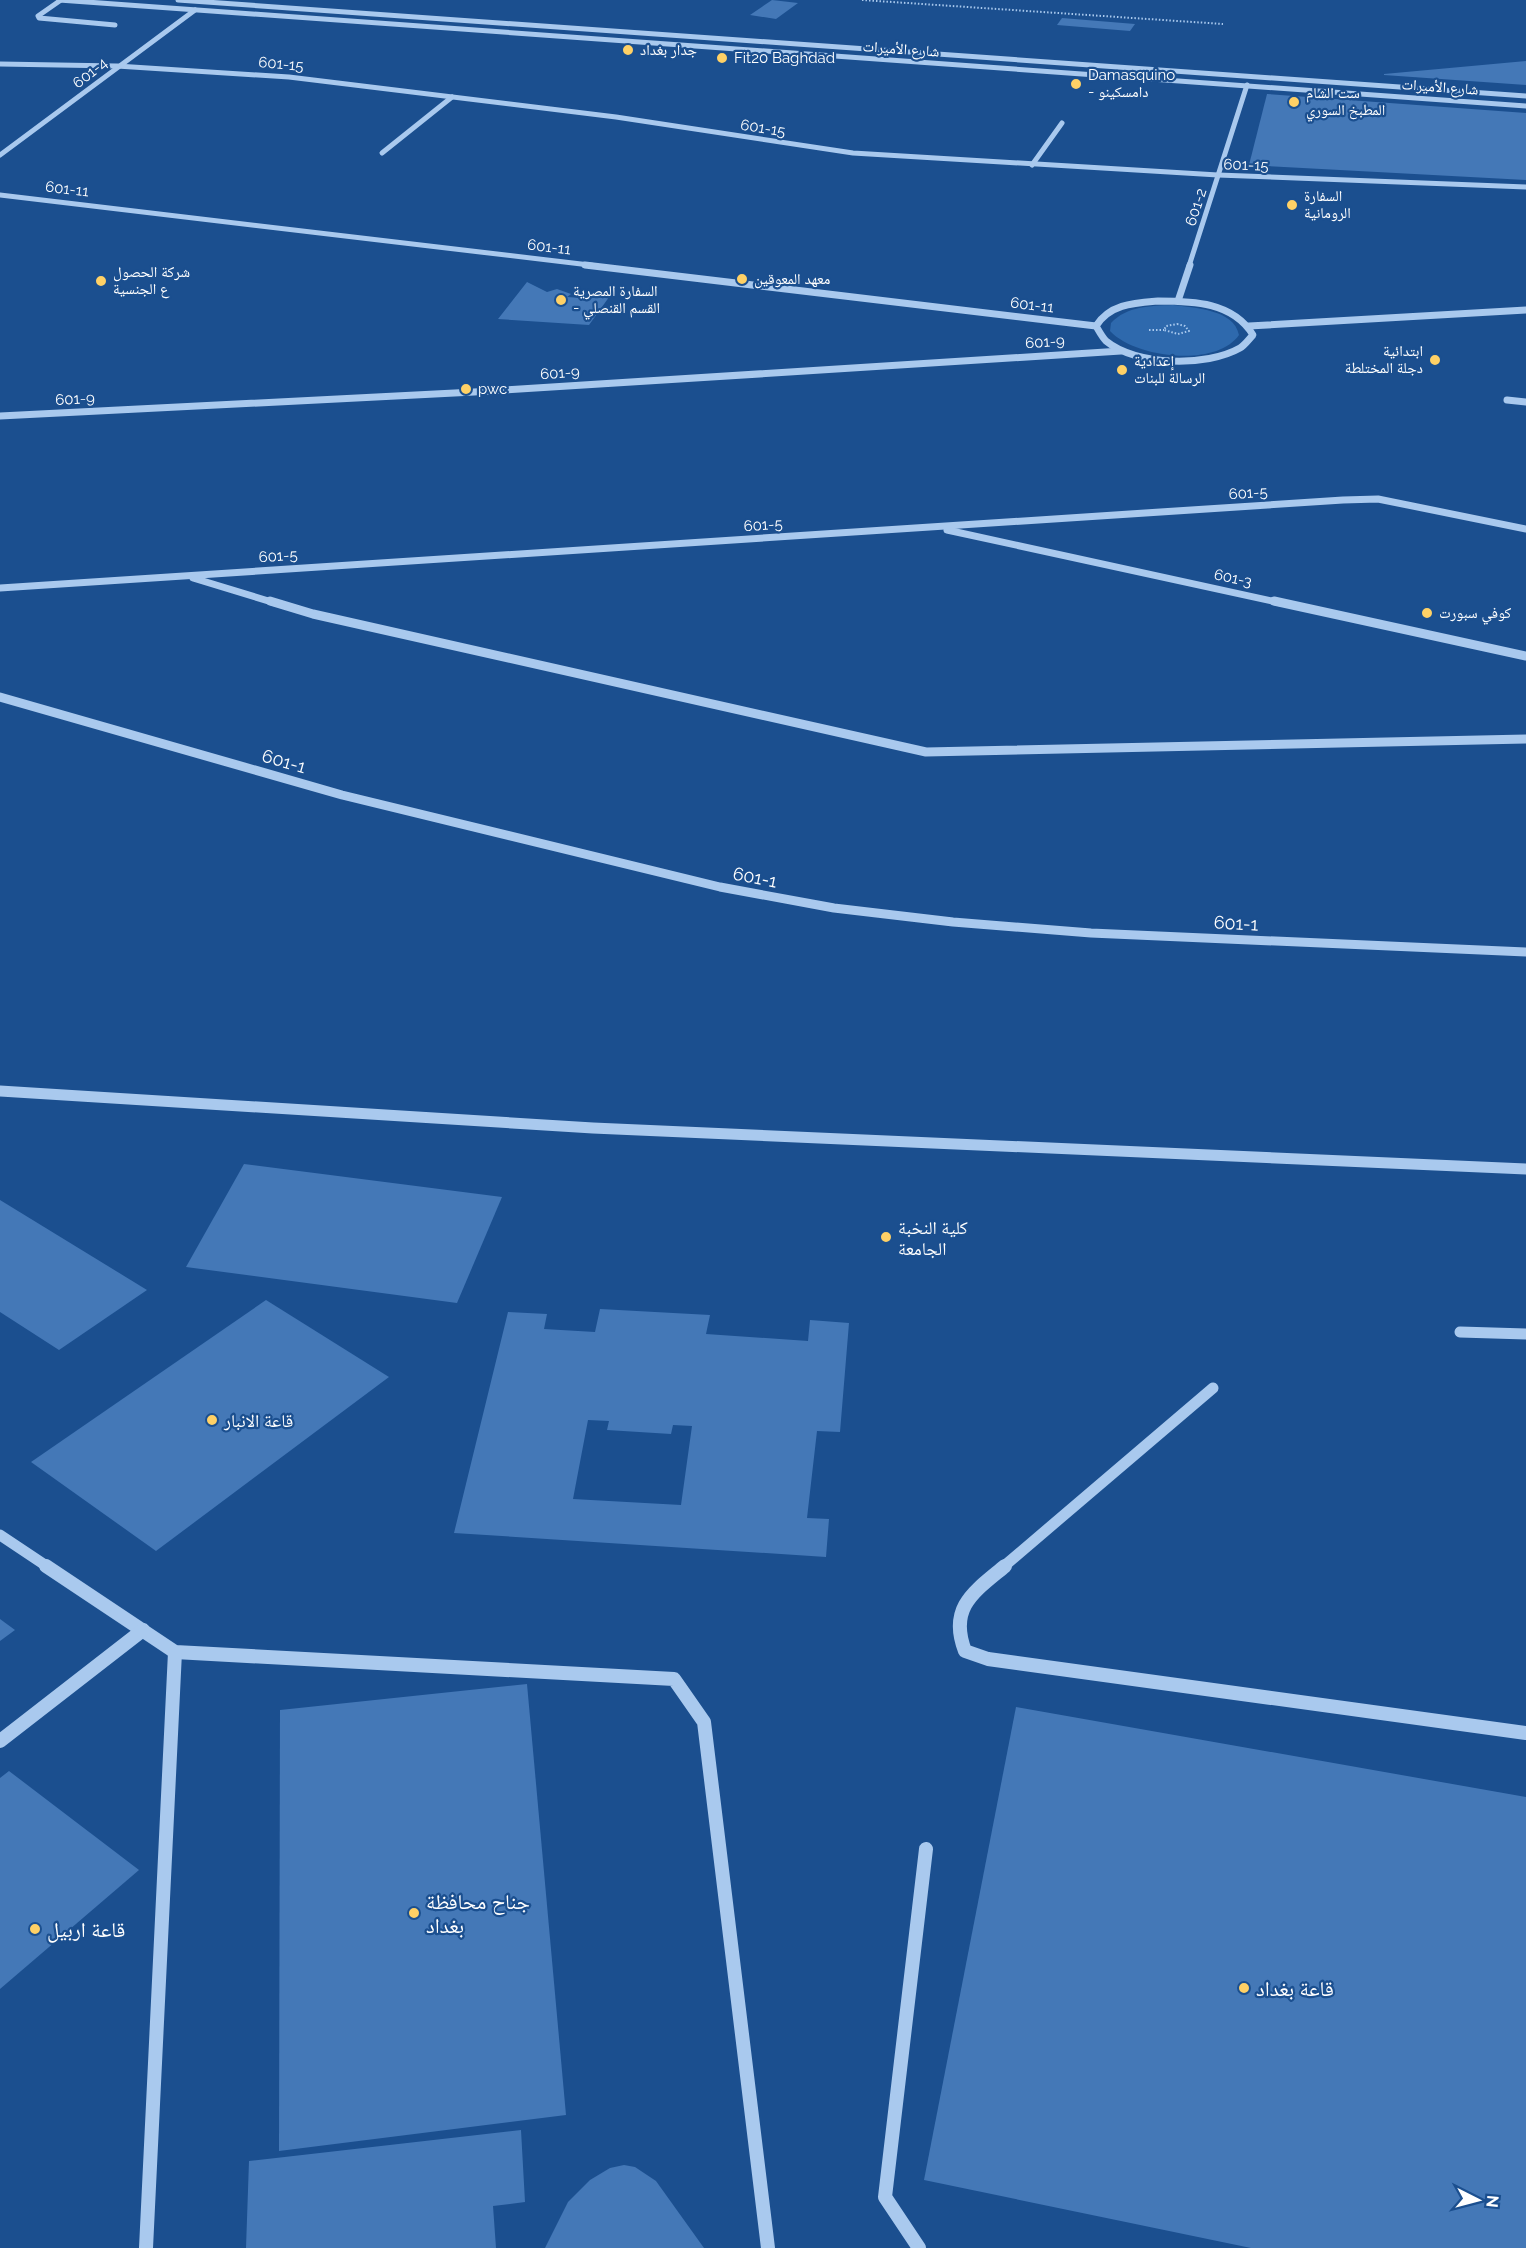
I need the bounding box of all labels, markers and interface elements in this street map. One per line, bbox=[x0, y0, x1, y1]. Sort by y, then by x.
street label: شارع الأميرات bbox=[862, 37, 940, 62]
place label: جدار بغداد bbox=[640, 41, 698, 59]
marker: جدار بغداد bbox=[621, 43, 635, 57]
place label: Fit20 Baghdad bbox=[734, 49, 835, 67]
marker: Fit20 Baghdad bbox=[715, 51, 729, 65]
street label: 601-15 bbox=[258, 53, 304, 75]
street label: 601-4 bbox=[69, 54, 111, 92]
place label: Damasquino - دامسكينو bbox=[1088, 66, 1175, 101]
street label: شارع الأميرات bbox=[1401, 75, 1479, 100]
marker: Damasquino - دامسكينو bbox=[1069, 77, 1083, 91]
place label: ست الشام المطبخ السوري bbox=[1306, 84, 1385, 122]
marker: ست الشام المطبخ السوري bbox=[1287, 95, 1301, 109]
street label: 601-15 bbox=[739, 116, 787, 140]
street label: 601-15 bbox=[1223, 155, 1269, 175]
street label: 601-11 bbox=[44, 177, 90, 201]
street label: 601-2 bbox=[1181, 186, 1211, 228]
place label: السفارة الرومانية bbox=[1304, 187, 1351, 222]
marker: السفارة الرومانية bbox=[1285, 198, 1299, 212]
street label: 601-11 bbox=[526, 235, 572, 259]
place label: شركة الحصول ع الجنسية bbox=[113, 263, 190, 299]
place label: معهد المعوقين bbox=[754, 270, 831, 289]
marker: معهد المعوقين bbox=[735, 272, 749, 286]
marker: شركة الحصول ع الجنسية bbox=[94, 274, 108, 288]
place label: السفارة المصرية - القسم القنصلي bbox=[573, 282, 660, 320]
marker: السفارة المصرية - القسم القنصلي bbox=[554, 293, 568, 307]
street label: 601-11 bbox=[1009, 293, 1055, 317]
street label: 601-9 bbox=[1025, 332, 1066, 352]
place label: ابتدائية دجلة المختلطة bbox=[1345, 342, 1423, 377]
place label: إعدادية الرسالة للبنات bbox=[1134, 352, 1205, 387]
marker: ابتدائية دجلة المختلطة bbox=[1428, 353, 1442, 367]
street label: 601-9 bbox=[540, 363, 581, 383]
marker: إعدادية الرسالة للبنات bbox=[1115, 363, 1129, 377]
place label: pwc bbox=[478, 380, 507, 398]
marker: pwc bbox=[459, 382, 473, 396]
street label: 601-9 bbox=[55, 389, 95, 409]
street label: 601-5 bbox=[1228, 483, 1268, 503]
street label: 601-5 bbox=[743, 515, 783, 535]
street label: 601-5 bbox=[258, 546, 298, 566]
street label: 601-3 bbox=[1212, 565, 1254, 591]
place label: كوفي سبورت bbox=[1439, 604, 1511, 625]
marker: كوفي سبورت bbox=[1420, 606, 1434, 620]
street label: 601-1 bbox=[260, 745, 309, 777]
street label: 601-1 bbox=[731, 862, 779, 892]
street label: 601-1 bbox=[1213, 911, 1259, 935]
place label: كلية النخبة الجامعة bbox=[898, 1217, 968, 1259]
marker: كلية النخبة الجامعة bbox=[879, 1230, 893, 1244]
place label: قاعة الانبار bbox=[223, 1410, 293, 1431]
marker: قاعة الانبار bbox=[205, 1413, 219, 1427]
place label: جناح محافظة بغداد bbox=[426, 1889, 530, 1938]
marker: جناح محافظة بغداد bbox=[407, 1906, 421, 1920]
place label: قاعة اربيل bbox=[47, 1917, 125, 1943]
marker: قاعة اربيل bbox=[28, 1922, 42, 1936]
place label: قاعة بغداد bbox=[1256, 1976, 1334, 2001]
marker: قاعة بغداد bbox=[1237, 1981, 1251, 1995]
north arrow bbox=[1448, 2170, 1508, 2230]
text: N bbox=[1482, 2194, 1503, 2209]

